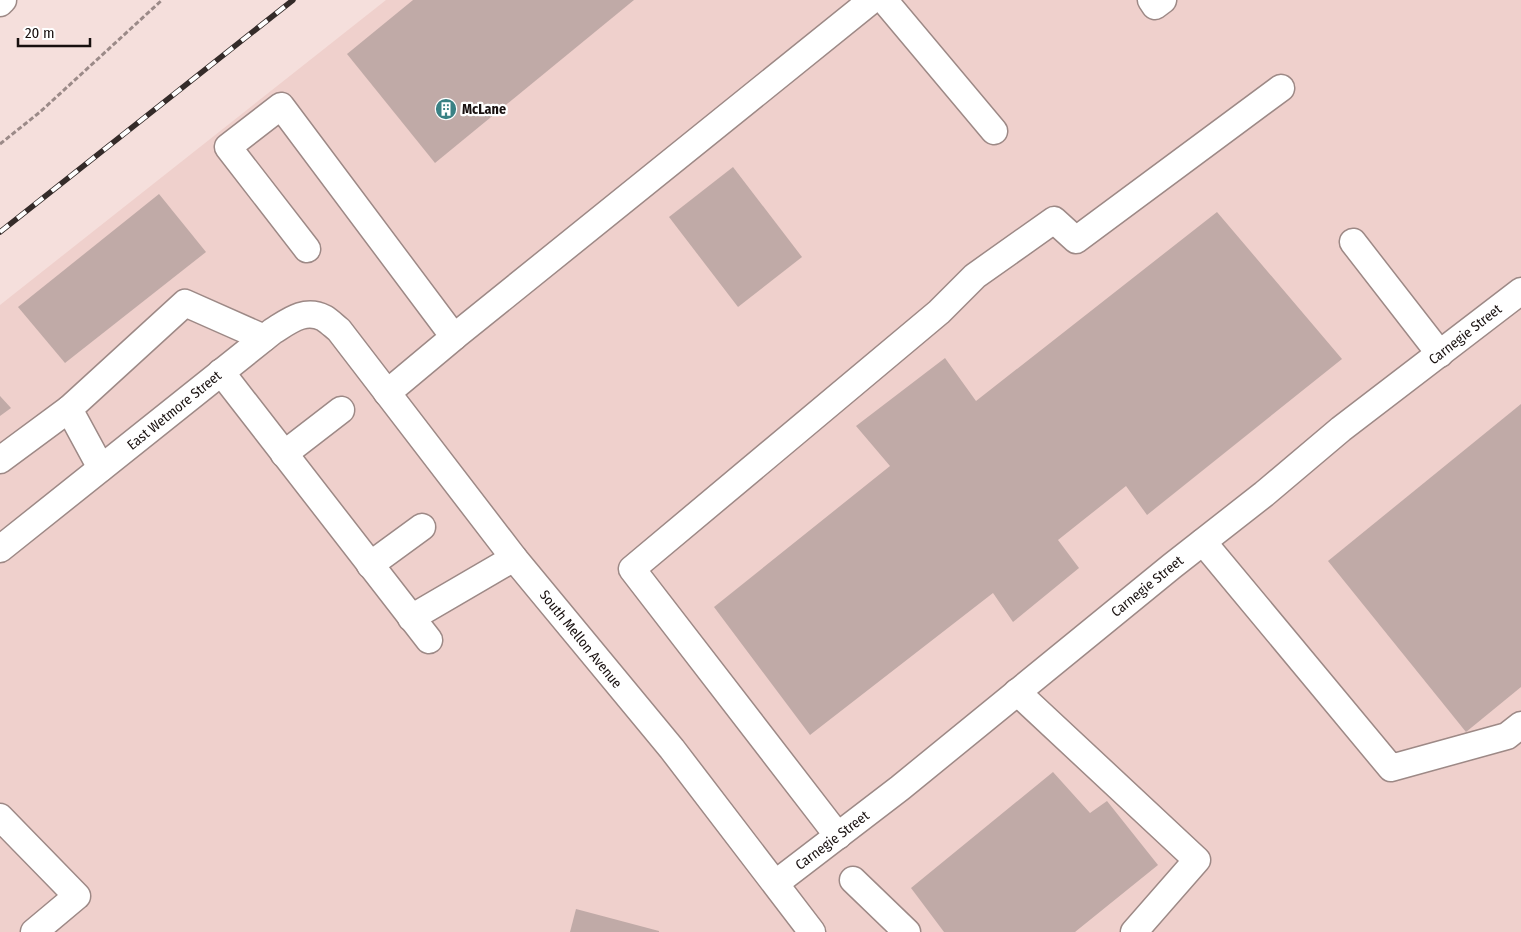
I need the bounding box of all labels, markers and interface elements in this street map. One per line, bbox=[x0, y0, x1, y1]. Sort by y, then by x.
scale bar bbox=[18, 15, 90, 47]
text: 20 m bbox=[25, 24, 55, 42]
building icon: McLane bbox=[434, 97, 458, 121]
place label: McLane bbox=[462, 101, 506, 118]
street label: Carnegie Street bbox=[1425, 300, 1505, 368]
street label: East Wetmore Street bbox=[124, 367, 225, 454]
street label: Carnegie Street bbox=[1108, 552, 1187, 621]
street label: South Mellon Avenue bbox=[536, 587, 625, 692]
street label: Carnegie Street bbox=[792, 807, 873, 874]

